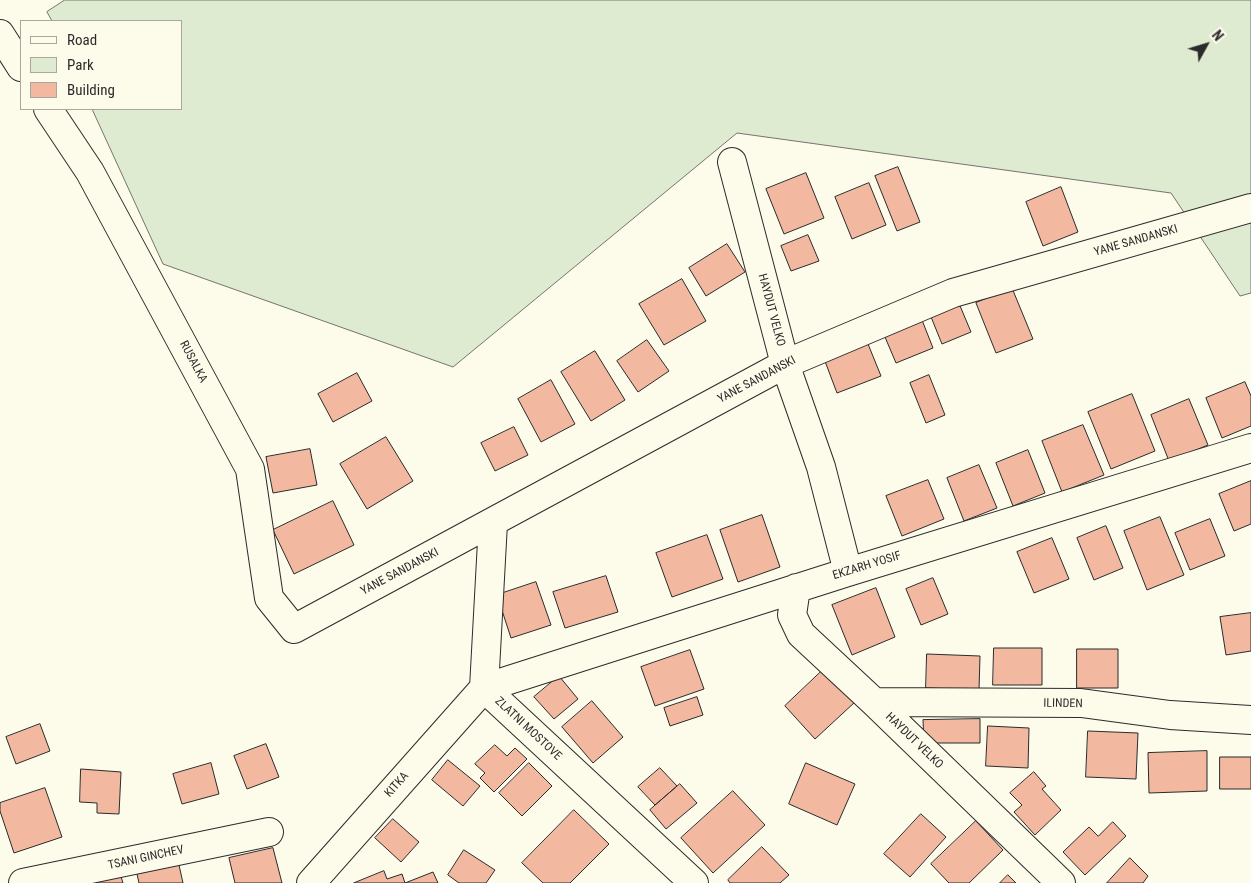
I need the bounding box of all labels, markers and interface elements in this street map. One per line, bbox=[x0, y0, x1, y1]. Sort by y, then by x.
legend bbox=[20, 20, 182, 110]
north arrow bbox=[1181, 20, 1231, 70]
text: N bbox=[1209, 27, 1227, 44]
text: Road bbox=[67, 31, 97, 49]
text: Park bbox=[67, 56, 94, 74]
text: Building bbox=[67, 81, 115, 99]
street label: YANE SANDANSKI bbox=[1093, 222, 1179, 260]
street label: HAYDUT VELKO bbox=[754, 272, 788, 348]
street label: RUSALKA bbox=[176, 339, 210, 385]
street label: YANE SANDANSKI bbox=[716, 353, 798, 407]
street label: YANE SANDANSKI bbox=[359, 545, 441, 599]
street label: EKZARH YOSIF bbox=[831, 549, 903, 583]
street label: ZLATNI MOSTOVE bbox=[492, 694, 564, 764]
street label: ILINDEN bbox=[1043, 696, 1083, 712]
street label: HAYDUT VELKO bbox=[882, 710, 946, 772]
street label: KITKA bbox=[382, 769, 412, 801]
street label: TSANI GINCHEV bbox=[107, 843, 185, 873]

